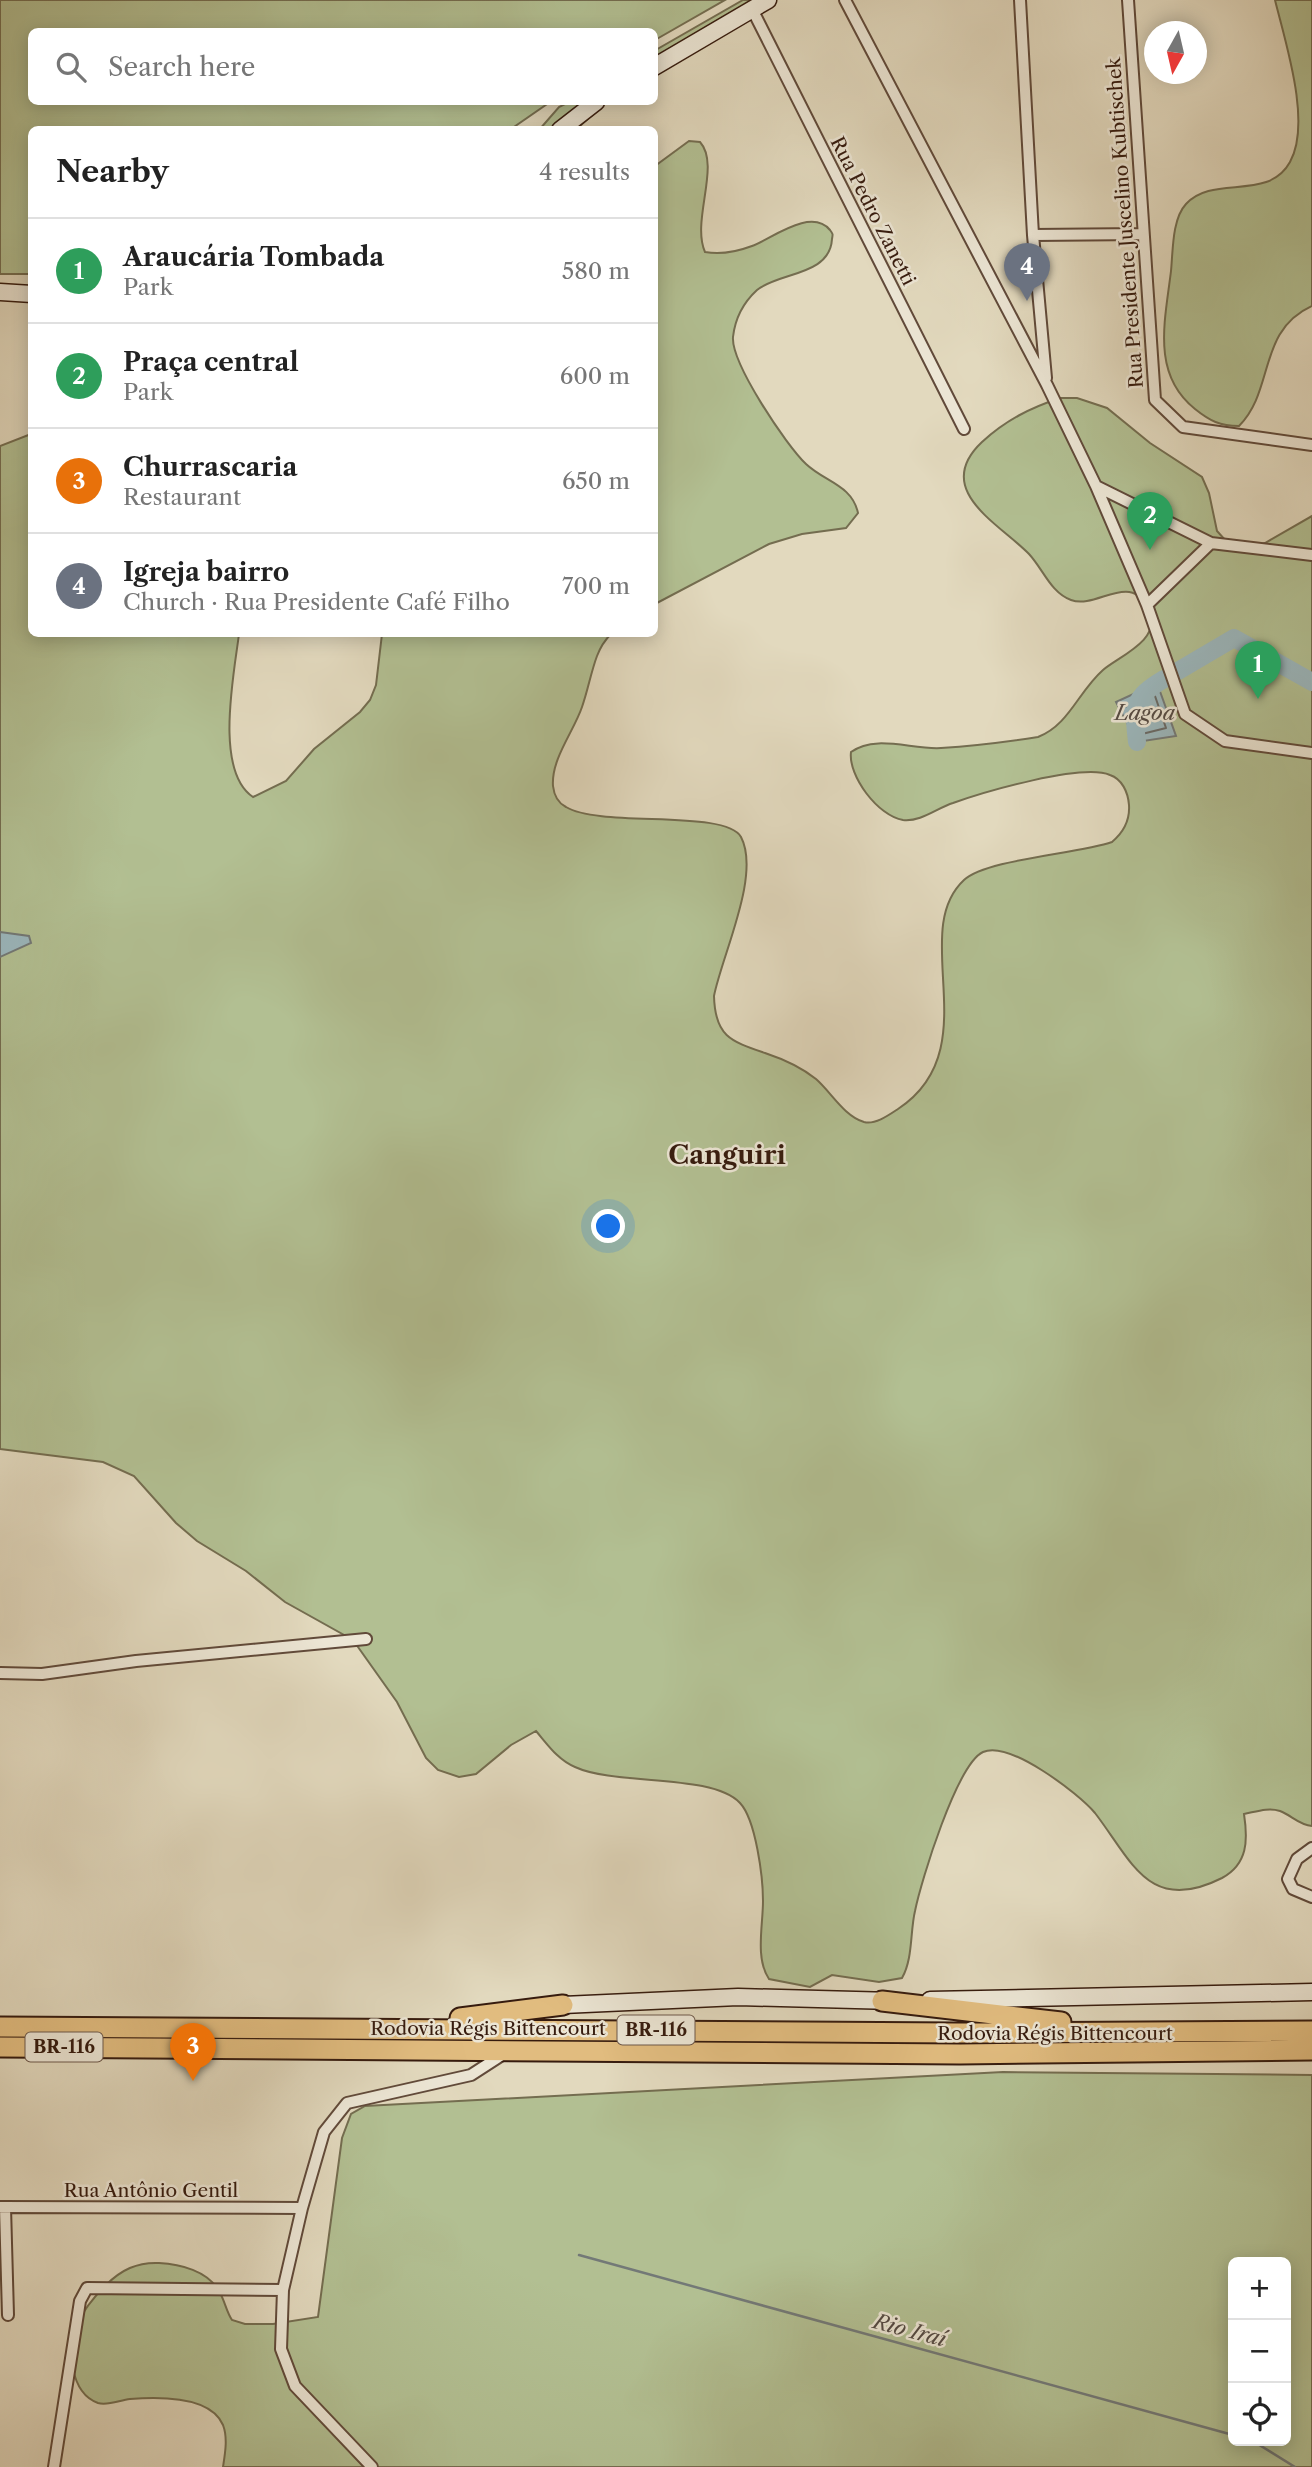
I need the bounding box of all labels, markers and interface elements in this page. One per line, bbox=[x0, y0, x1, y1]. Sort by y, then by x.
north arrow bbox=[1144, 21, 1207, 84]
search box bbox=[28, 28, 658, 105]
icon: search bbox=[52, 48, 90, 86]
text: Search here bbox=[108, 51, 255, 83]
street label: Rua Presidente Juscelino Kubtischek bbox=[1102, 56, 1148, 389]
street label: Rua Pedro Zanetti bbox=[826, 133, 921, 289]
text: Nearby bbox=[56, 153, 169, 190]
text: 4 results bbox=[539, 158, 630, 186]
text: Araucária Tombada bbox=[123, 241, 384, 273]
pin: 4 bbox=[1004, 243, 1050, 301]
text: 1 bbox=[74, 257, 84, 285]
text: 580 m bbox=[562, 257, 630, 285]
text: Park bbox=[123, 273, 173, 301]
text: Praça central bbox=[123, 346, 299, 378]
text: 2 bbox=[72, 362, 86, 390]
text: 600 m bbox=[560, 362, 630, 390]
text: Park bbox=[123, 378, 173, 406]
text: Churrascaria bbox=[123, 451, 298, 483]
text: 3 bbox=[73, 467, 86, 495]
text: 650 m bbox=[562, 467, 630, 495]
text: Restaurant bbox=[123, 483, 241, 511]
pin: 2 bbox=[1127, 492, 1173, 550]
text: Igreja bairro bbox=[123, 556, 289, 588]
text: 4 bbox=[72, 572, 86, 600]
text: 700 m bbox=[562, 572, 630, 600]
text: Church · Rua Presidente Café Filho bbox=[123, 588, 510, 616]
pin: 1 bbox=[1235, 641, 1281, 699]
water label: Lagoa bbox=[1113, 700, 1176, 725]
district label: Canguiri bbox=[668, 1139, 786, 1171]
your location bbox=[591, 1209, 625, 1243]
road number: BR-116 bbox=[618, 2016, 694, 2044]
street label: Rodovia Régis Bittencourt bbox=[370, 2017, 606, 2040]
street label: Rodovia Régis Bittencourt bbox=[937, 2022, 1173, 2045]
pin: 3 bbox=[170, 2023, 216, 2081]
road number: BR-116 bbox=[25, 2033, 102, 2062]
street label: Rua Antônio Gentil bbox=[64, 2179, 239, 2202]
map controls bbox=[1228, 2257, 1291, 2446]
button: + bbox=[1228, 2257, 1291, 2320]
water label: Rio Iraí bbox=[869, 2308, 951, 2352]
button: − bbox=[1228, 2320, 1291, 2383]
button: locate bbox=[1228, 2383, 1291, 2446]

